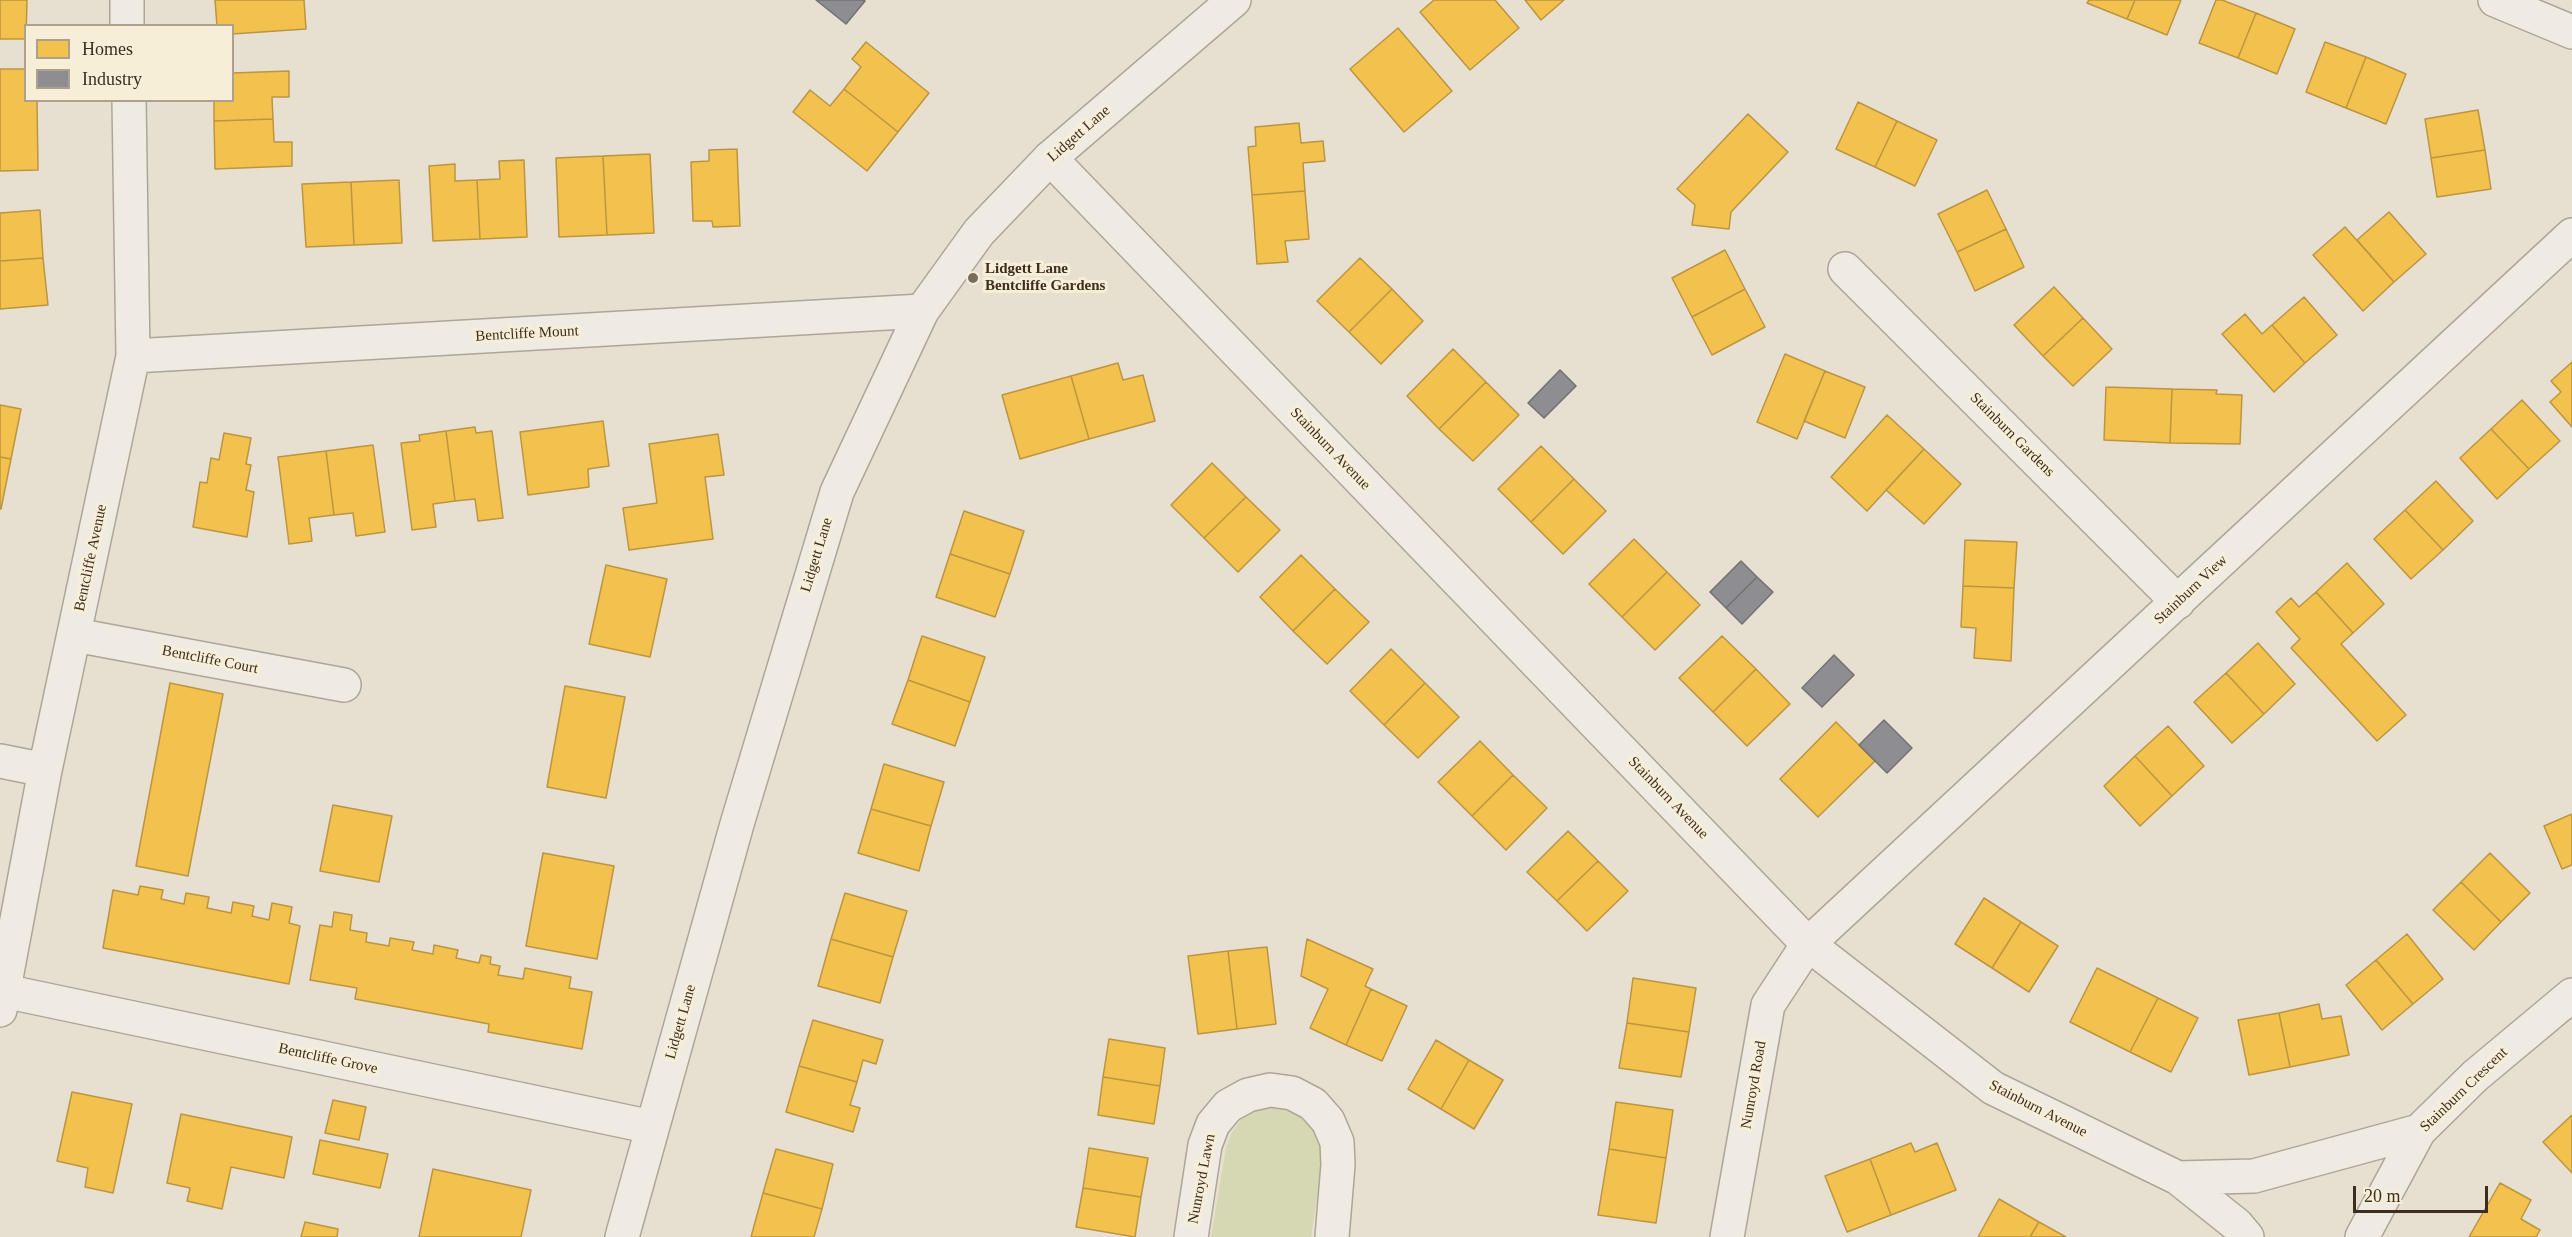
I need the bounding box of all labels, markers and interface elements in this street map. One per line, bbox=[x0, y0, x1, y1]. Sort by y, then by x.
legend bbox=[24, 24, 234, 102]
text: Homes bbox=[82, 39, 133, 59]
text: Industry bbox=[82, 69, 142, 89]
street label: Lidgett Lane bbox=[1044, 102, 1114, 166]
place label: Lidgett Lane Bentcliffe Gardens bbox=[985, 260, 1105, 295]
marker: Lidgett Lane Bentcliffe Gardens bbox=[966, 271, 980, 285]
street label: Bentcliffe Mount bbox=[475, 322, 579, 346]
street label: Stainburn Gardens bbox=[1966, 389, 2058, 481]
street label: Stainburn Avenue bbox=[1286, 404, 1374, 494]
street label: Bentcliffe Avenue bbox=[71, 503, 111, 613]
street label: Lidgett Lane bbox=[797, 516, 837, 594]
street label: Stainburn View bbox=[2151, 551, 2231, 629]
street label: Bentcliffe Court bbox=[160, 642, 260, 678]
street label: Stainburn Avenue bbox=[1624, 753, 1712, 843]
street label: Lidgett Lane bbox=[662, 982, 700, 1062]
street label: Bentcliffe Grove bbox=[277, 1040, 379, 1078]
street label: Nunroyd Road bbox=[1737, 1040, 1771, 1130]
street label: Stainburn Crescent bbox=[2417, 1044, 2511, 1136]
street label: Stainburn Avenue bbox=[1986, 1077, 2090, 1141]
street label: Nunroyd Lawn bbox=[1184, 1133, 1220, 1225]
scale bar bbox=[2356, 1174, 2491, 1212]
text: 20 m bbox=[2364, 1186, 2401, 1206]

